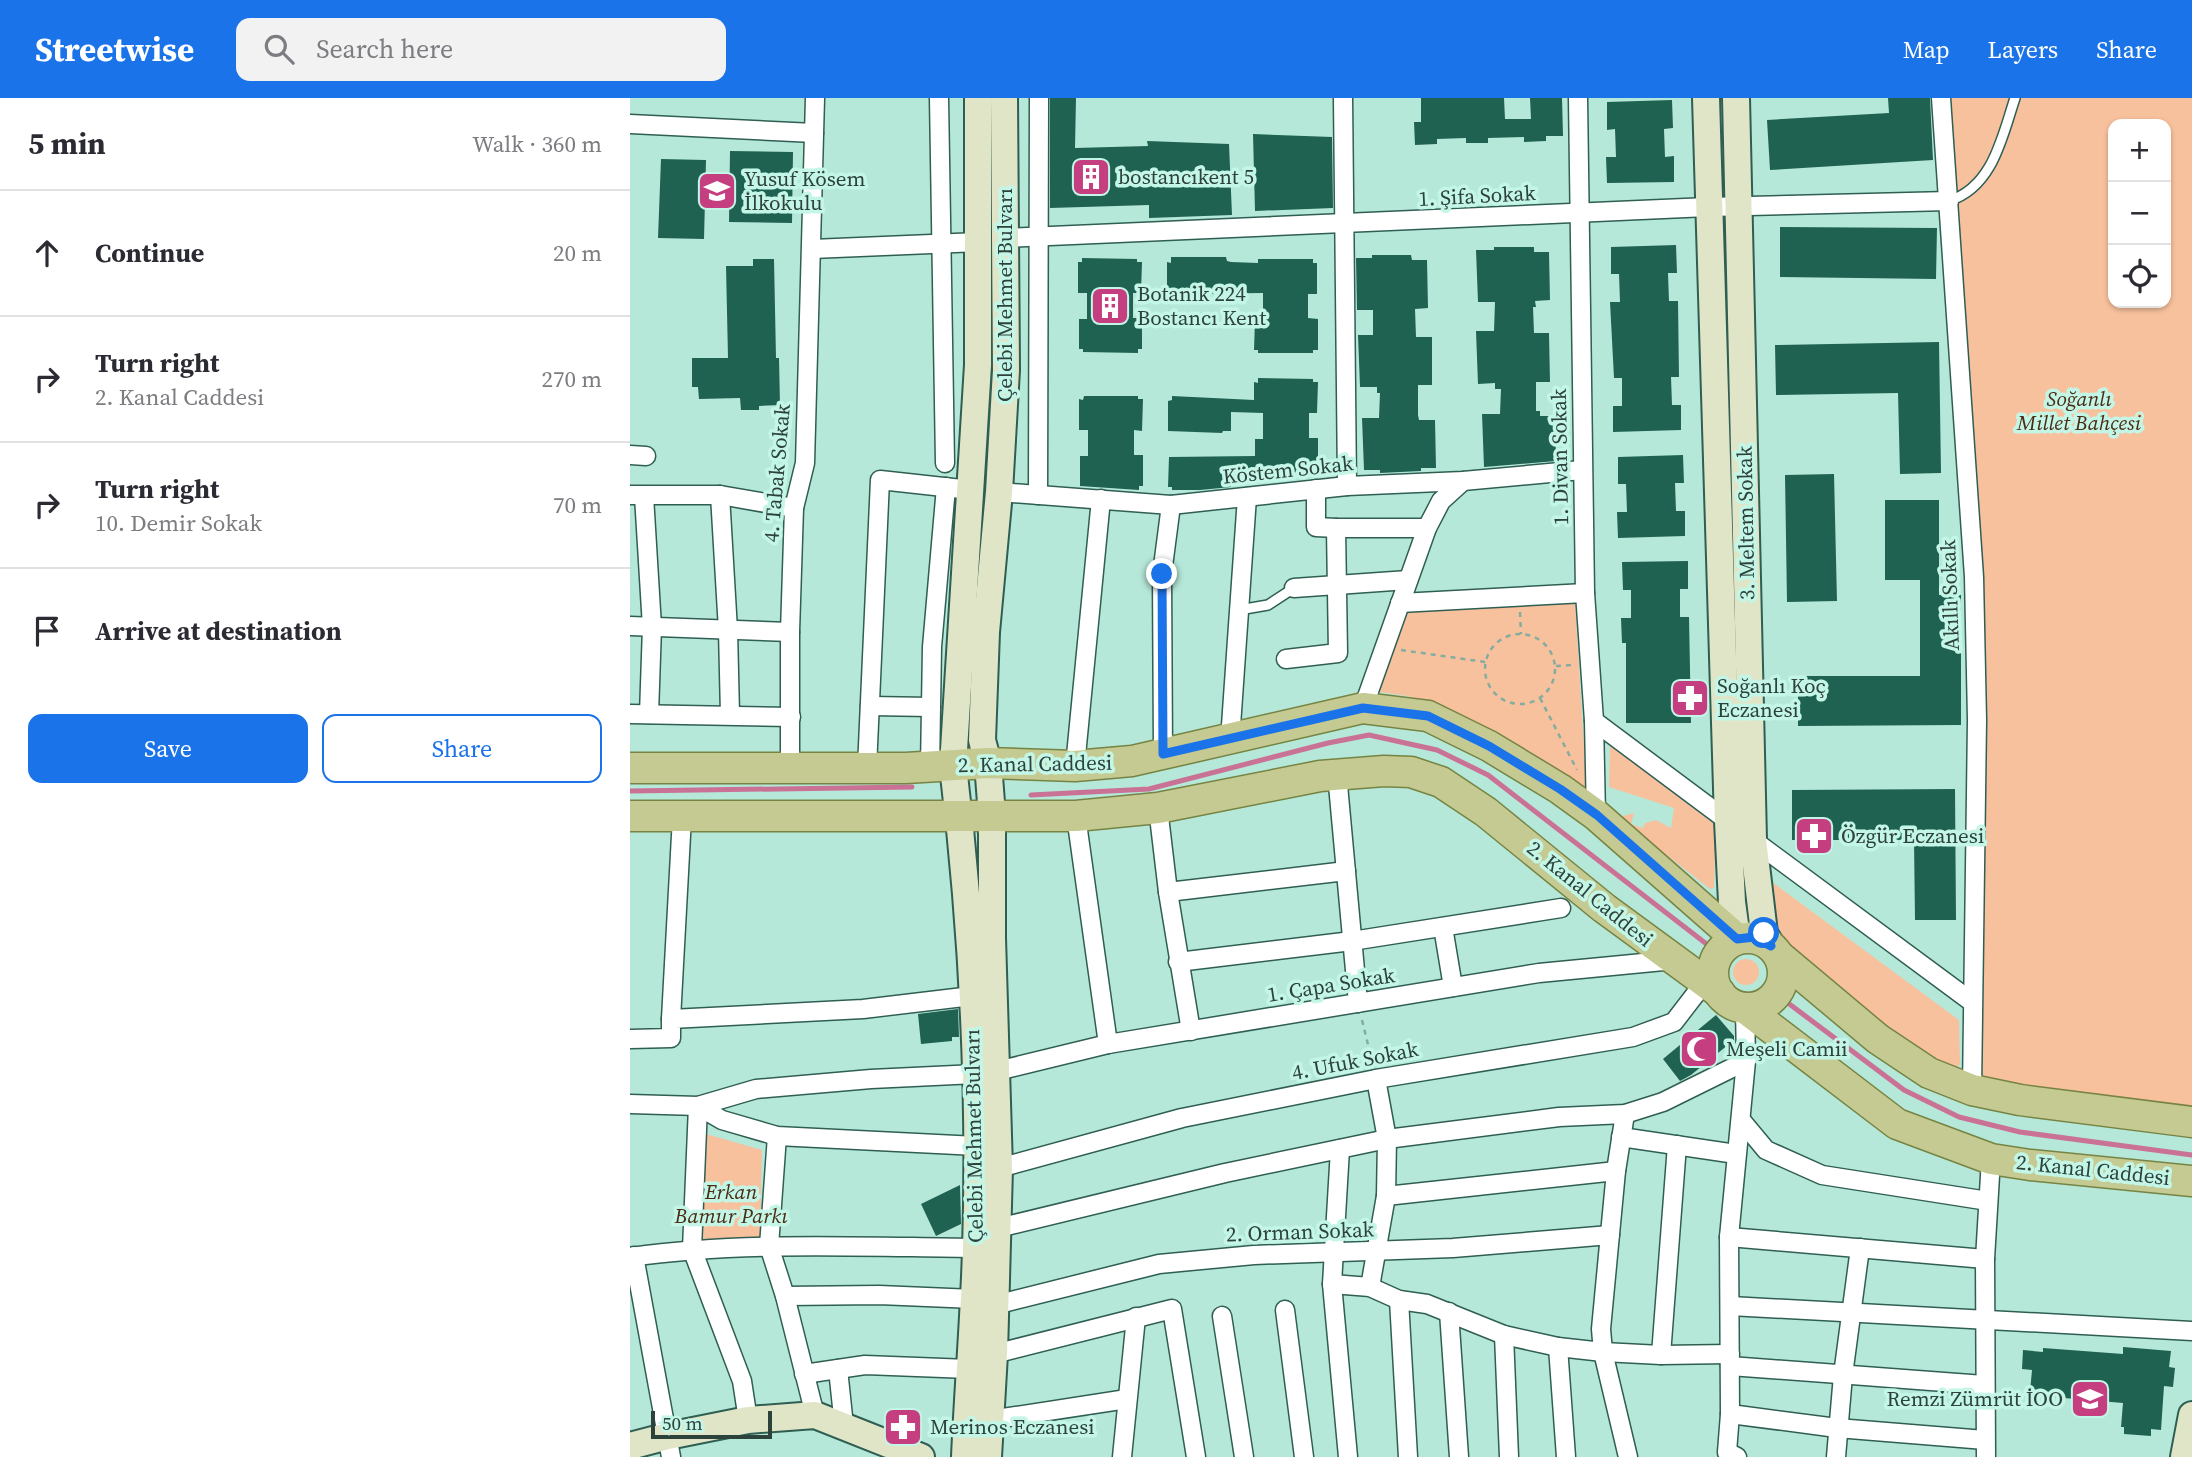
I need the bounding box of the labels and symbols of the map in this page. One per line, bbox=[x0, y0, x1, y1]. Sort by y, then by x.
building icon: bostancıkent 5 bbox=[1070, 156, 1112, 198]
place label: bostancıkent 5 bbox=[1118, 162, 1254, 191]
place label: Yusuf Kösem İlkokulu bbox=[744, 164, 866, 217]
school or university icon: Yusuf Kösem İlkokulu bbox=[696, 170, 738, 212]
street label: 1. Şifa Sokak bbox=[1418, 178, 1537, 213]
street label: Çelebi Mehmet Bulvarı bbox=[990, 188, 1019, 402]
place label: Botanik 224 Bostancı Kent bbox=[1137, 279, 1266, 332]
building icon: Botanik 224 Bostancı Kent bbox=[1089, 285, 1131, 327]
park label: Soğanlı Millet Bahçesi bbox=[2016, 384, 2142, 437]
street label: 1. Divan Sokak bbox=[1544, 388, 1575, 526]
street label: 4. Tabak Sokak bbox=[756, 402, 797, 543]
street label: 3. Meltem Sokak bbox=[1730, 445, 1761, 600]
street label: Köstem Sokak bbox=[1221, 448, 1355, 491]
street label: Akıllı Sokak bbox=[1933, 538, 1966, 651]
route end bbox=[1146, 558, 1177, 589]
place label: Soğanlı Koç Eczanesi bbox=[1717, 671, 1826, 724]
pharmacy icon: Soğanlı Koç Eczanesi bbox=[1669, 677, 1711, 719]
street label: 2. Kanal Caddesi bbox=[958, 748, 1112, 779]
pharmacy icon: Özgür Eczanesi bbox=[1793, 815, 1835, 857]
place label: Özgür Eczanesi bbox=[1841, 821, 1984, 850]
street label: 2. Kanal Caddesi bbox=[1521, 834, 1659, 953]
route start bbox=[1748, 917, 1779, 948]
street label: 1. Çapa Sokak bbox=[1265, 960, 1397, 1009]
mosque icon: Meşeli Camii bbox=[1678, 1028, 1720, 1070]
street label: Çelebi Mehmet Bulvarı bbox=[957, 1029, 990, 1243]
street label: 4. Ufuk Sokak bbox=[1289, 1034, 1421, 1087]
place label: Meşeli Camii bbox=[1726, 1034, 1848, 1063]
street label: 2. Kanal Caddesi bbox=[2015, 1147, 2171, 1192]
park label: Erkan Bamur Parkı bbox=[673, 1177, 788, 1230]
street label: 2. Orman Sokak bbox=[1225, 1214, 1375, 1249]
school or university icon: Remzi Zümrüt İOO bbox=[2069, 1378, 2111, 1420]
place label: Remzi Zümrüt İOO bbox=[1887, 1384, 2063, 1413]
pharmacy icon: Merinos Eczanesi bbox=[882, 1406, 924, 1448]
scale bar bbox=[651, 1408, 772, 1440]
place label: Merinos Eczanesi bbox=[930, 1412, 1095, 1441]

